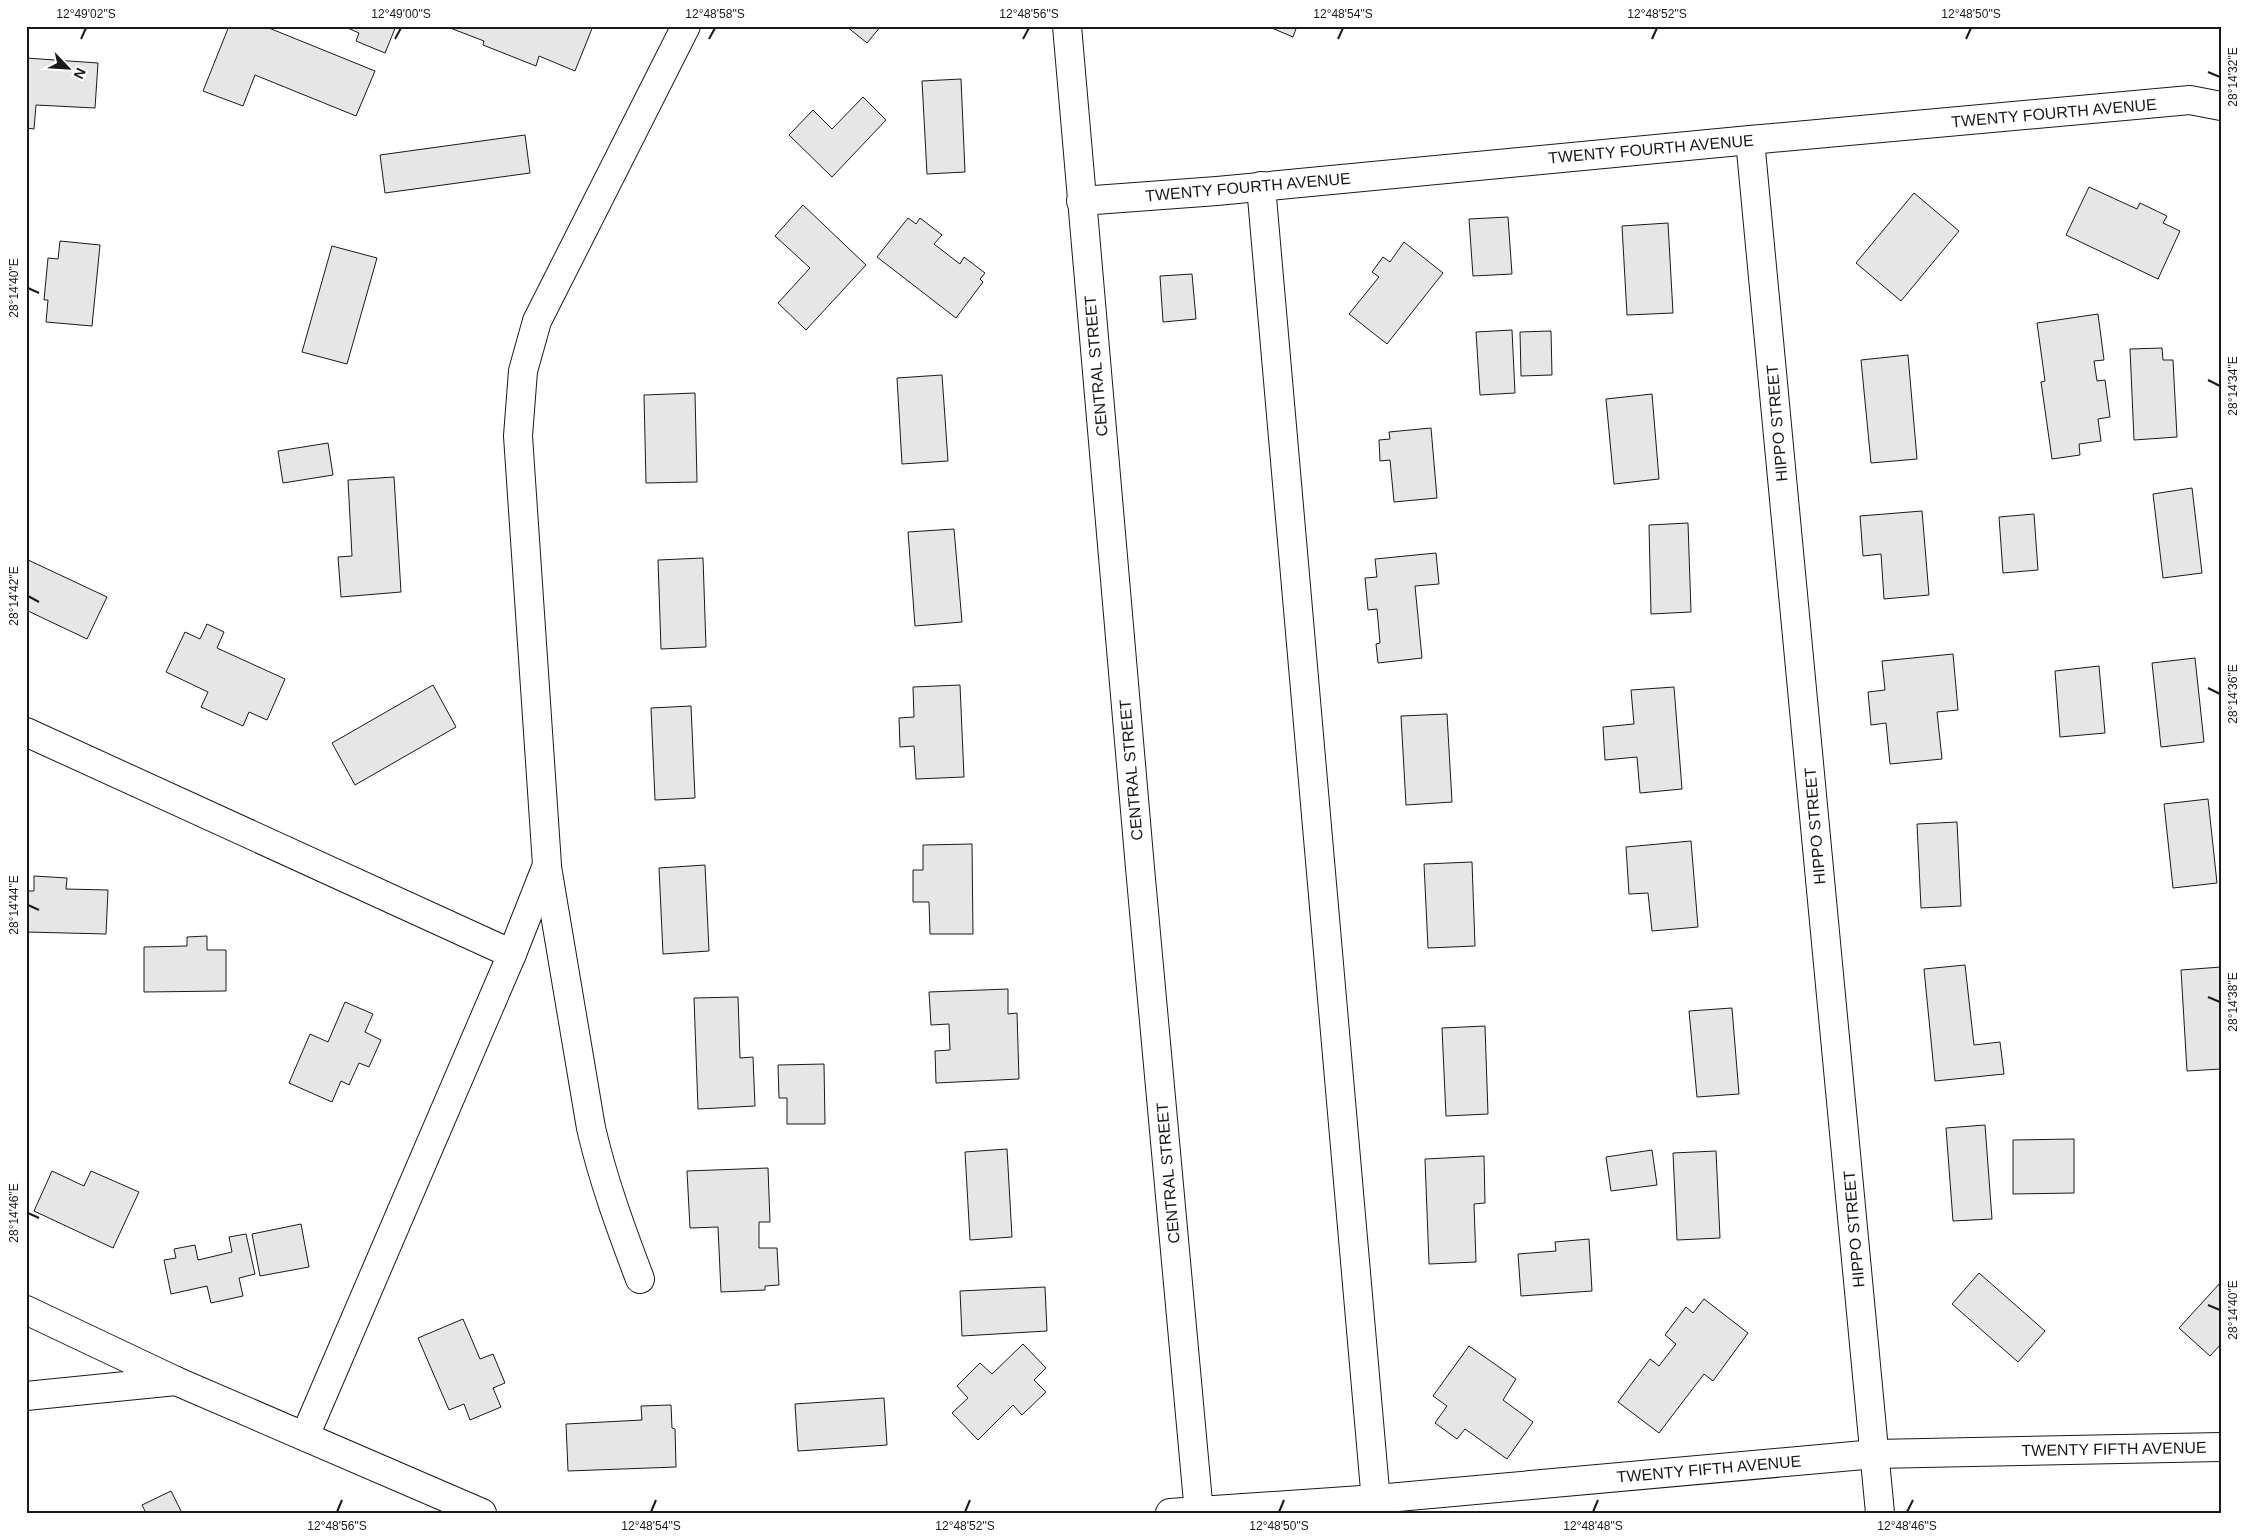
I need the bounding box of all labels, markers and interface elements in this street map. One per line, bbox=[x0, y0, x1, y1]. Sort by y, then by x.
text: 12°49'02"S bbox=[56, 7, 116, 21]
text: 12°49'00"S bbox=[371, 7, 431, 21]
text: 12°48'58"S bbox=[685, 7, 745, 21]
text: 12°48'56"S bbox=[999, 7, 1059, 21]
text: 12°48'54"S bbox=[1313, 7, 1373, 21]
text: 12°48'52"S bbox=[1627, 7, 1687, 21]
text: 12°48'50"S bbox=[1941, 7, 2001, 21]
north arrow bbox=[42, 42, 92, 92]
text: 28°14'32"E bbox=[2226, 47, 2240, 107]
text: N bbox=[70, 66, 89, 81]
street label: TWENTY FOURTH AVENUE bbox=[1951, 96, 2157, 130]
street label: TWENTY FOURTH AVENUE bbox=[1548, 132, 1754, 166]
street label: TWENTY FOURTH AVENUE bbox=[1145, 170, 1351, 204]
text: 28°14'40"E bbox=[7, 258, 21, 318]
street label: CENTRAL STREET bbox=[1081, 294, 1111, 437]
text: 28°14'34"E bbox=[2226, 356, 2240, 416]
street label: HIPPO STREET bbox=[1763, 364, 1791, 482]
text: 28°14'42"E bbox=[7, 566, 21, 626]
text: 28°14'36"E bbox=[2226, 664, 2240, 724]
street label: CENTRAL STREET bbox=[1116, 698, 1146, 841]
street label: HIPPO STREET bbox=[1801, 767, 1829, 885]
text: 28°14'44"E bbox=[7, 875, 21, 935]
text: 28°14'38"E bbox=[2226, 972, 2240, 1032]
street label: CENTRAL STREET bbox=[1153, 1101, 1183, 1244]
street label: HIPPO STREET bbox=[1840, 1170, 1868, 1288]
text: 28°14'46"E bbox=[7, 1183, 21, 1243]
text: 28°14'40"E bbox=[2226, 1280, 2240, 1340]
street label: TWENTY FIFTH AVENUE bbox=[2021, 1439, 2207, 1459]
street label: TWENTY FIFTH AVENUE bbox=[1616, 1452, 1802, 1486]
text: 12°48'56"S bbox=[307, 1519, 367, 1533]
text: 12°48'54"S bbox=[621, 1519, 681, 1533]
text: 12°48'52"S bbox=[935, 1519, 995, 1533]
text: 12°48'50"S bbox=[1249, 1519, 1309, 1533]
text: 12°48'48"S bbox=[1563, 1519, 1623, 1533]
text: 12°48'46"S bbox=[1877, 1519, 1937, 1533]

